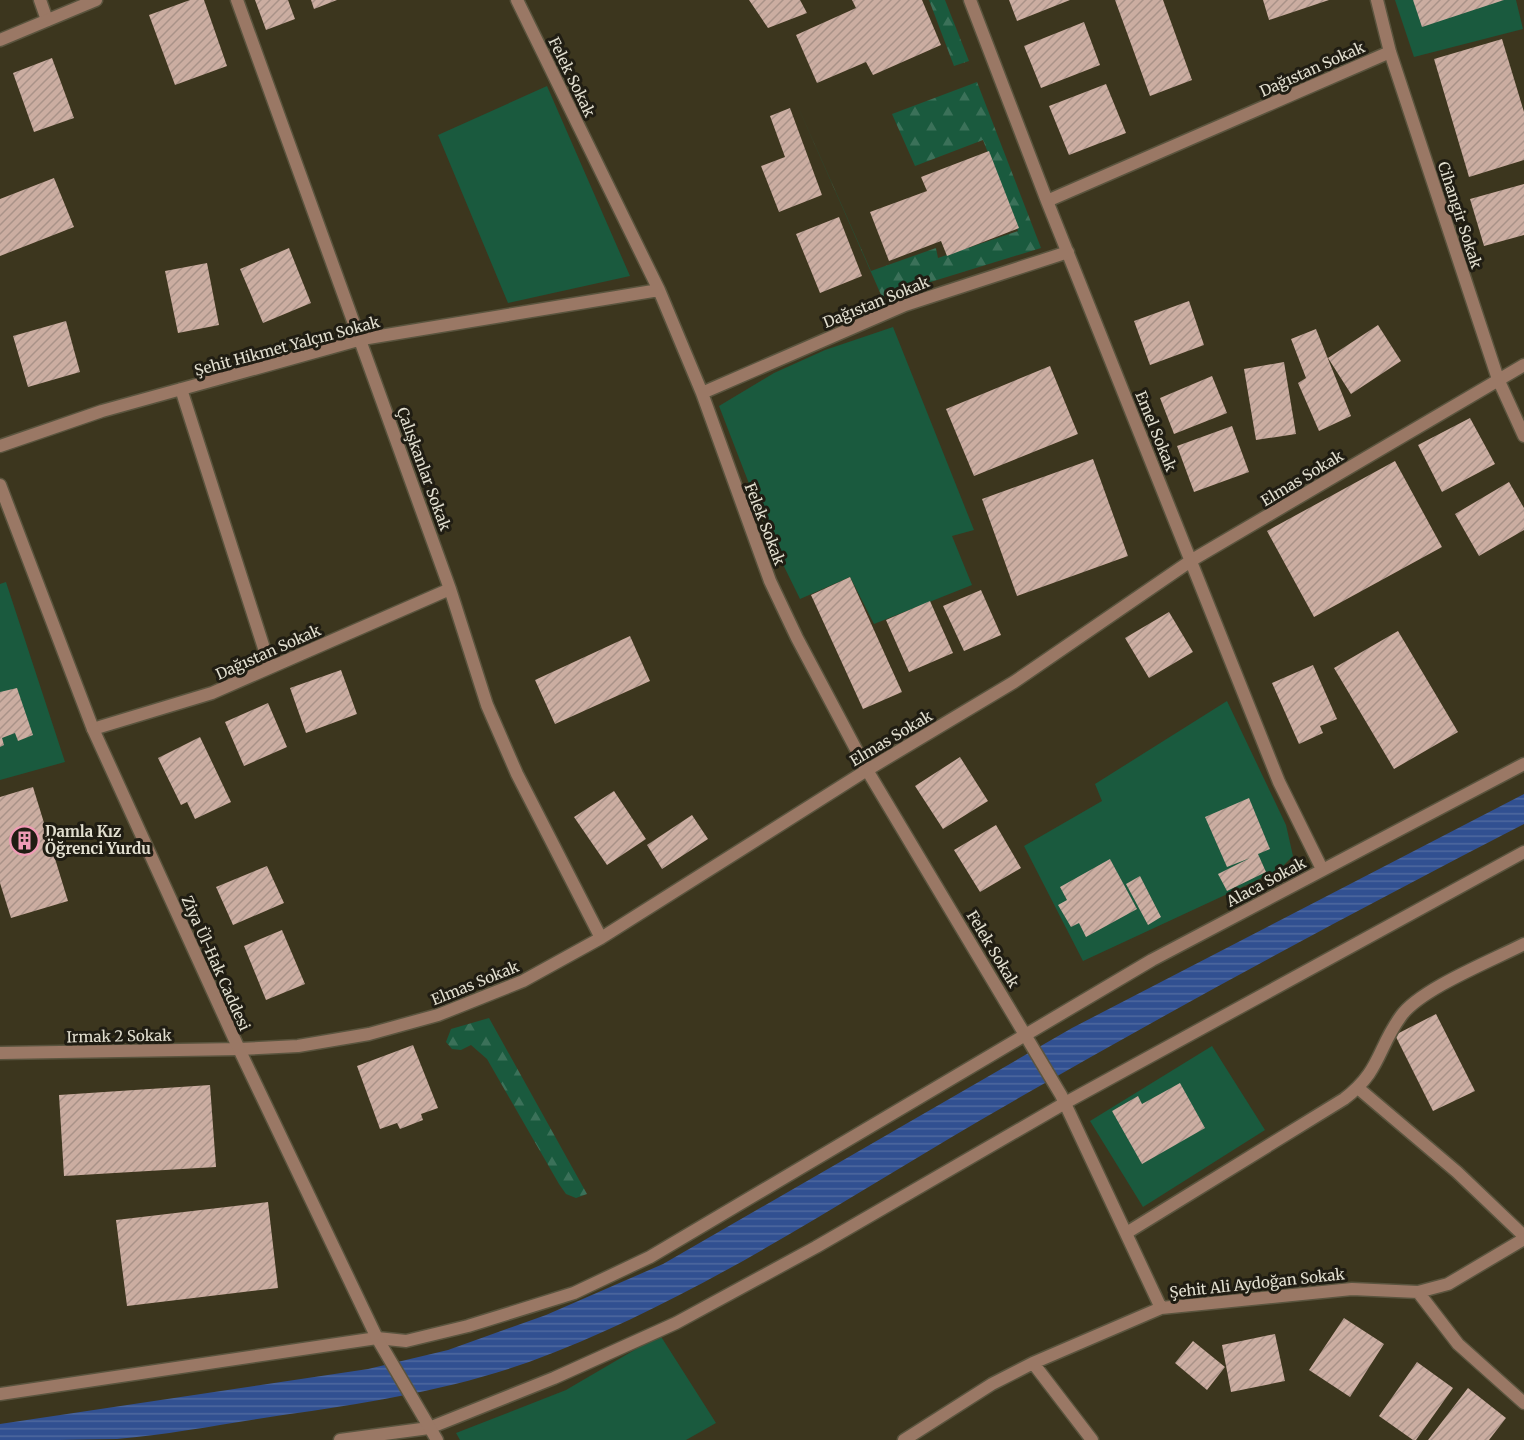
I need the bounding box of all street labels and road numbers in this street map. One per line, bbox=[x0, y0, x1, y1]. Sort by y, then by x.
street label: Felek Sokak bbox=[544, 34, 600, 121]
street label: Dağıstan Sokak bbox=[1257, 37, 1368, 101]
street label: Cihangir Sokak bbox=[1434, 159, 1486, 271]
street label: Dağıstan Sokak bbox=[820, 272, 932, 332]
street label: Şehit Hikmet Yalçın Sokak bbox=[192, 312, 382, 380]
street label: Emel Sokak bbox=[1131, 388, 1181, 474]
street label: Çalışkanlar Sokak bbox=[393, 405, 455, 534]
street label: Elmas Sokak bbox=[1257, 446, 1347, 510]
street label: Felek Sokak bbox=[741, 480, 790, 568]
street label: Dağıstan Sokak bbox=[213, 620, 324, 684]
street label: Elmas Sokak bbox=[846, 706, 936, 770]
street label: Alaca Sokak bbox=[1222, 853, 1309, 911]
street label: Ziya Ül-Hak Caddesi bbox=[178, 892, 255, 1034]
street label: Felek Sokak bbox=[963, 907, 1024, 991]
street label: Elmas Sokak bbox=[428, 957, 522, 1009]
street label: Irmak 2 Sokak bbox=[66, 1026, 172, 1046]
street label: Şehit Ali Aydoğan Sokak bbox=[1168, 1264, 1346, 1302]

